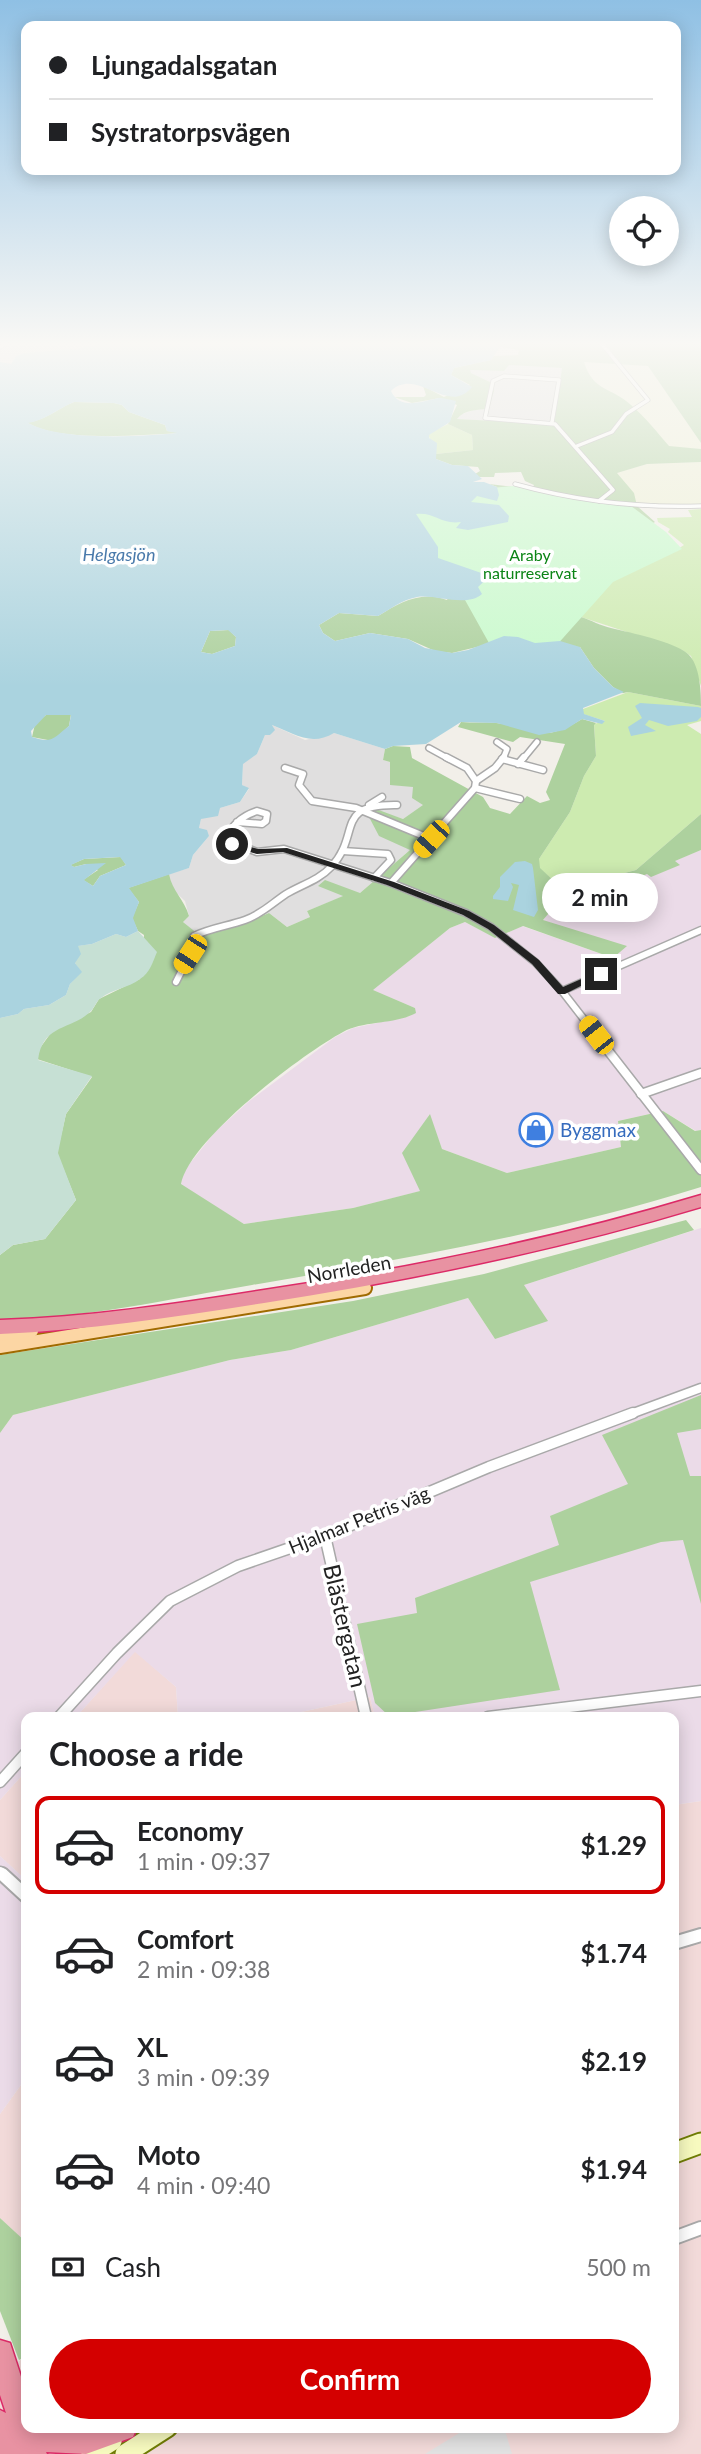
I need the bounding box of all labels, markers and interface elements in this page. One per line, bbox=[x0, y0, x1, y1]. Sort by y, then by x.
text: Ljungadalsgatan bbox=[91, 49, 277, 81]
text: Systratorpsvägen bbox=[91, 116, 291, 148]
map controls bbox=[609, 196, 679, 266]
button: locate bbox=[609, 196, 679, 266]
water label: Helgasjön bbox=[82, 543, 156, 565]
park label: Araby naturreservat bbox=[483, 545, 577, 582]
car bbox=[410, 816, 453, 862]
route start bbox=[216, 828, 248, 860]
callout: 2 min bbox=[543, 872, 659, 922]
text: 2 min bbox=[571, 883, 629, 911]
car bbox=[170, 931, 211, 977]
route end bbox=[585, 958, 617, 990]
car bbox=[575, 1012, 618, 1058]
shop icon: Byggmax bbox=[517, 1111, 555, 1149]
place label: Byggmax bbox=[560, 1118, 636, 1141]
street label: Norrleden bbox=[305, 1250, 393, 1287]
street label: Hjalmar Petris väg bbox=[285, 1481, 433, 1558]
street label: Blästergatan bbox=[318, 1561, 374, 1690]
text: Choose a ride bbox=[49, 1734, 243, 1773]
icon: car bbox=[53, 1814, 116, 1877]
text: Economy bbox=[137, 1815, 243, 1847]
text: $1.29 bbox=[581, 1829, 647, 1861]
text: 1 min · 09:37 bbox=[137, 1847, 270, 1875]
icon: car bbox=[53, 1922, 116, 1985]
text: Comfort bbox=[137, 1923, 234, 1955]
text: $1.74 bbox=[581, 1937, 647, 1969]
text: 2 min · 09:38 bbox=[137, 1955, 270, 1983]
icon: car bbox=[53, 2030, 116, 2093]
text: XL bbox=[137, 2031, 168, 2063]
text: $2.19 bbox=[581, 2045, 647, 2077]
text: 3 min · 09:39 bbox=[137, 2063, 270, 2091]
icon: car bbox=[53, 2138, 116, 2201]
text: Moto bbox=[137, 2139, 200, 2171]
text: $1.94 bbox=[581, 2153, 647, 2185]
text: 4 min · 09:40 bbox=[137, 2171, 270, 2199]
icon: cash bbox=[49, 2248, 87, 2286]
text: Cash bbox=[105, 2251, 161, 2283]
text: 500 m bbox=[586, 2253, 651, 2281]
button: Confirm bbox=[49, 2339, 651, 2419]

